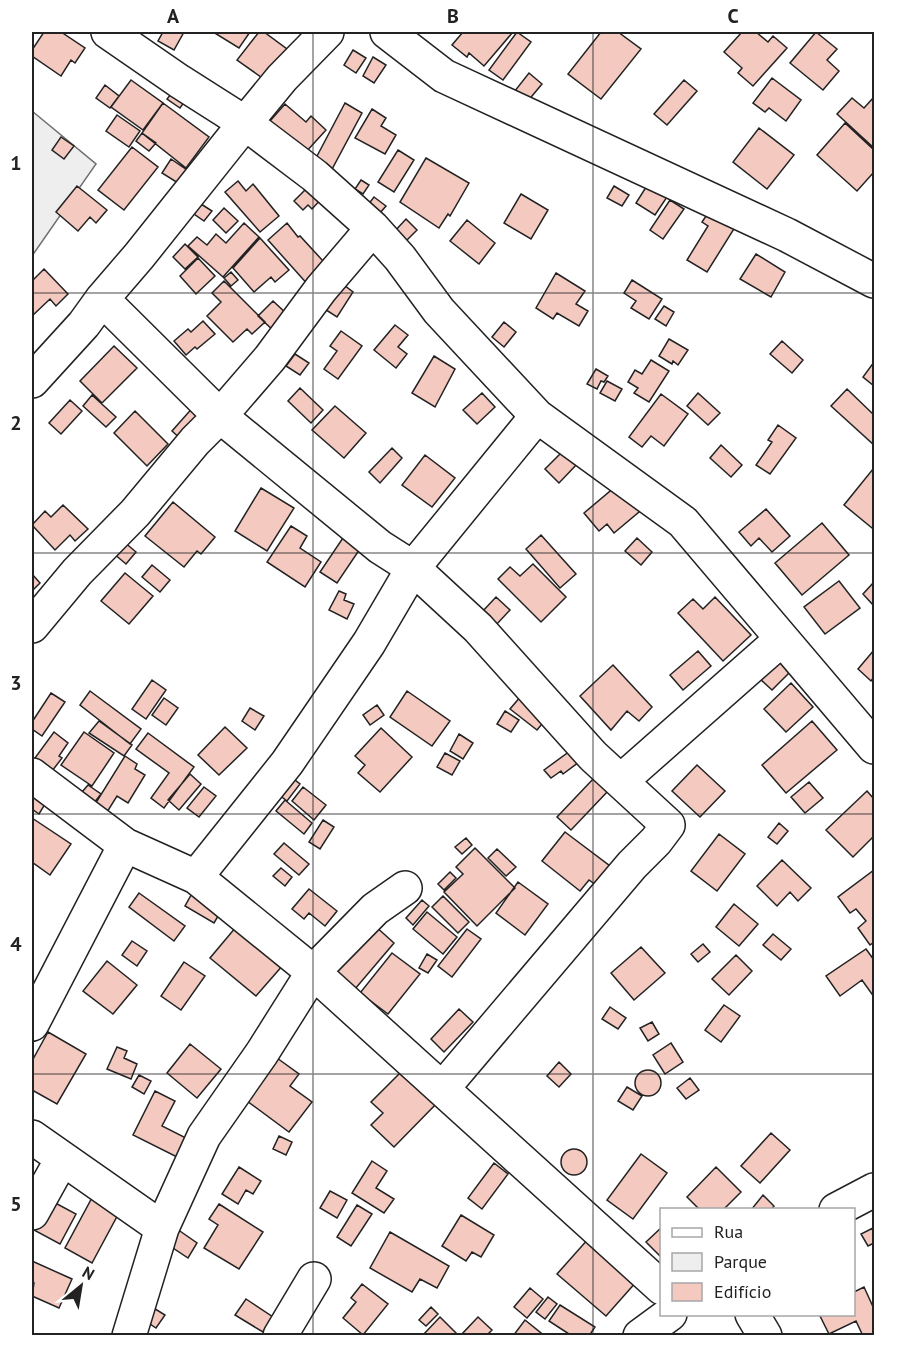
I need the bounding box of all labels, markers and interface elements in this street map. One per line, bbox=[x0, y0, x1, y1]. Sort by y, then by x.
text: A bbox=[167, 3, 180, 29]
text: B bbox=[447, 3, 459, 29]
text: C bbox=[727, 3, 739, 29]
text: 1 bbox=[10, 150, 22, 176]
text: 2 bbox=[10, 410, 22, 436]
text: 3 bbox=[10, 670, 22, 696]
text: 4 bbox=[10, 931, 22, 957]
text: 5 bbox=[10, 1191, 22, 1217]
legend bbox=[660, 1208, 855, 1316]
text: Rua bbox=[714, 1220, 743, 1243]
text: Parque bbox=[714, 1250, 767, 1273]
north arrow bbox=[51, 1256, 111, 1316]
text: N bbox=[79, 1262, 98, 1284]
text: Edifício bbox=[714, 1280, 771, 1303]

